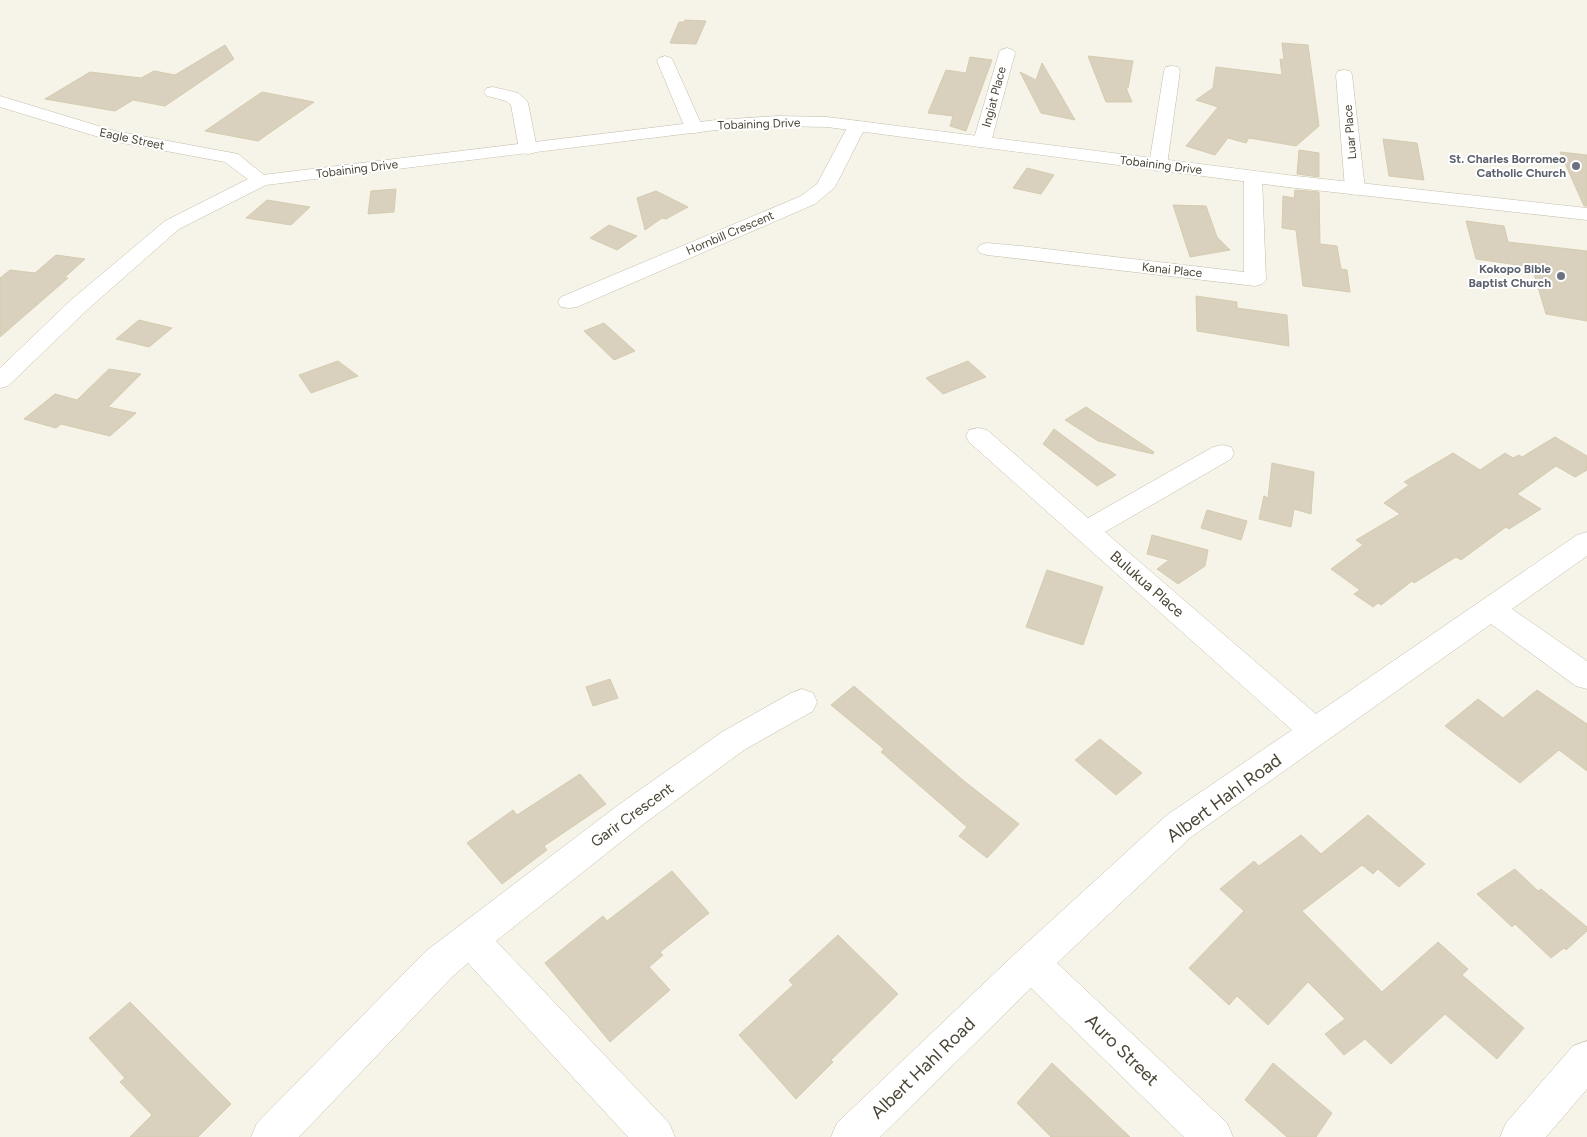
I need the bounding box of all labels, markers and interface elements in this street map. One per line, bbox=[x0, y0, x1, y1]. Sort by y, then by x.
street label: Ingiat Place bbox=[979, 65, 1009, 129]
street label: Luar Place bbox=[1341, 104, 1359, 160]
street label: Tobaining Drive bbox=[717, 116, 801, 132]
street label: Eagle Street bbox=[98, 125, 166, 153]
place label: St. Charles Borromeo Catholic Church bbox=[1449, 152, 1566, 180]
street label: Tobaining Drive bbox=[1119, 153, 1203, 177]
street label: Tobaining Drive bbox=[315, 157, 399, 181]
marker: St. Charles Borromeo Catholic Church bbox=[1570, 160, 1582, 172]
street label: Hornbill Crescent bbox=[684, 208, 776, 258]
street label: Kanai Place bbox=[1141, 260, 1203, 280]
place label: Kokopo Bible Baptist Church bbox=[1469, 262, 1551, 290]
marker: Kokopo Bible Baptist Church bbox=[1555, 270, 1567, 282]
street label: Bulukua Place bbox=[1106, 547, 1188, 621]
street label: Albert Hahl Road bbox=[1162, 749, 1286, 847]
street label: Garir Crescent bbox=[587, 779, 677, 851]
street label: Auro Street bbox=[1081, 1010, 1163, 1091]
street label: Albert Hahl Road bbox=[866, 1013, 980, 1123]

